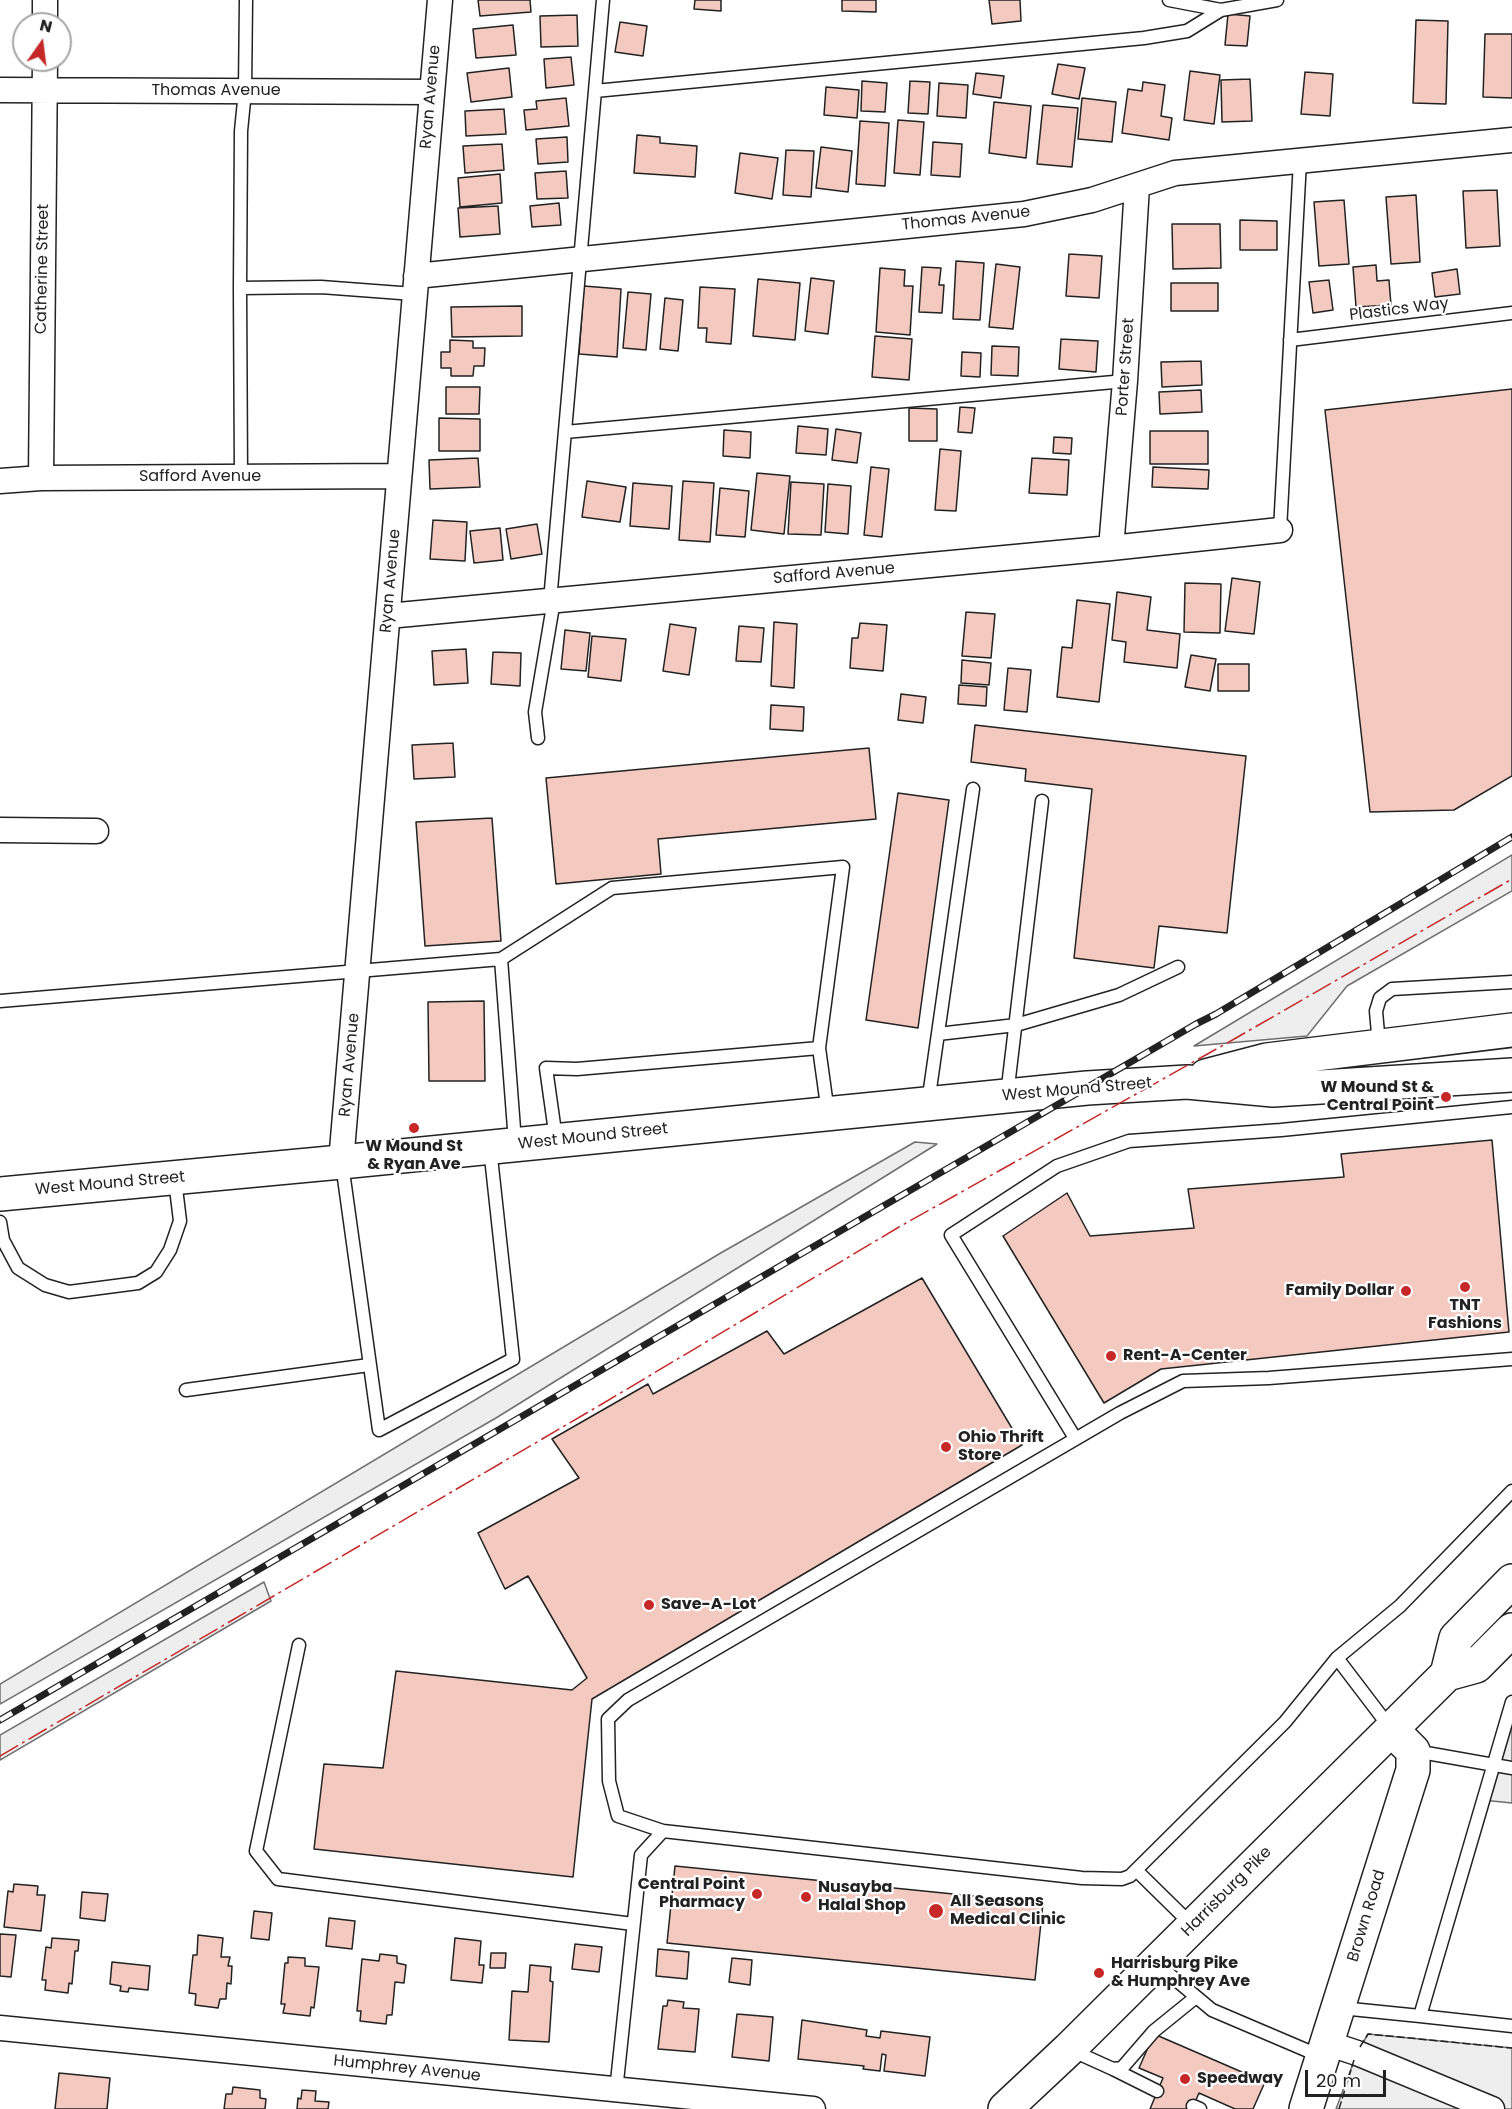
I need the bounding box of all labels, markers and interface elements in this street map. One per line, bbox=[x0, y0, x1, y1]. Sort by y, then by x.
north arrow bbox=[12, 12, 72, 72]
text: N bbox=[37, 13, 55, 39]
street label: Ryan Avenue bbox=[417, 44, 445, 150]
street label: Thomas Avenue bbox=[151, 81, 281, 101]
street label: Thomas Avenue bbox=[901, 203, 1031, 235]
street label: Catherine Street bbox=[32, 204, 54, 334]
street label: Plastics Way bbox=[1348, 294, 1450, 326]
street label: Porter Street bbox=[1113, 317, 1139, 417]
street label: Safford Avenue bbox=[139, 467, 261, 487]
street label: Ryan Avenue bbox=[377, 528, 405, 634]
street label: Safford Avenue bbox=[772, 559, 896, 589]
street label: Ryan Avenue bbox=[336, 1012, 364, 1118]
street label: West Mound Street bbox=[1001, 1074, 1153, 1106]
place label: W Mound St & Central Point bbox=[1321, 1078, 1434, 1116]
marker: W Mound St & Central Point bbox=[1439, 1090, 1453, 1104]
street label: West Mound Street bbox=[517, 1120, 669, 1154]
marker: W Mound St & Ryan Ave bbox=[407, 1121, 421, 1135]
place label: W Mound St & Ryan Ave bbox=[365, 1137, 463, 1175]
street label: West Mound Street bbox=[34, 1168, 186, 1200]
marker: TNT Fashions bbox=[1458, 1280, 1472, 1294]
place label: Family Dollar bbox=[1286, 1281, 1394, 1301]
marker: Family Dollar bbox=[1399, 1284, 1413, 1298]
place label: TNT Fashions bbox=[1428, 1296, 1502, 1334]
place label: Rent-A-Center bbox=[1123, 1346, 1247, 1366]
marker: Rent-A-Center bbox=[1104, 1349, 1118, 1363]
place label: Ohio Thrift Store bbox=[958, 1428, 1044, 1466]
marker: Ohio Thrift Store bbox=[939, 1440, 953, 1454]
place label: Save-A-Lot bbox=[661, 1595, 756, 1615]
marker: Save-A-Lot bbox=[642, 1598, 656, 1612]
street label: Harrisburg Pike bbox=[1178, 1843, 1276, 1941]
street label: Brown Road bbox=[1344, 1868, 1390, 1964]
place label: Central Point Pharmacy bbox=[638, 1875, 745, 1913]
place label: Nusayba Halal Shop bbox=[818, 1878, 906, 1916]
marker: Central Point Pharmacy bbox=[750, 1887, 764, 1901]
marker: Nusayba Halal Shop bbox=[799, 1890, 813, 1904]
place label: All Seasons Medical Clinic bbox=[950, 1892, 1066, 1930]
marker: All Seasons Medical Clinic bbox=[927, 1902, 945, 1920]
place label: Harrisburg Pike & Humphrey Ave bbox=[1111, 1954, 1250, 1992]
marker: Harrisburg Pike & Humphrey Ave bbox=[1092, 1966, 1106, 1980]
street label: Humphrey Avenue bbox=[332, 2052, 482, 2086]
scale bar bbox=[1308, 2058, 1389, 2096]
text: 20 m bbox=[1316, 2068, 1361, 2093]
place label: Speedway bbox=[1197, 2069, 1283, 2089]
marker: Speedway bbox=[1178, 2072, 1192, 2086]

